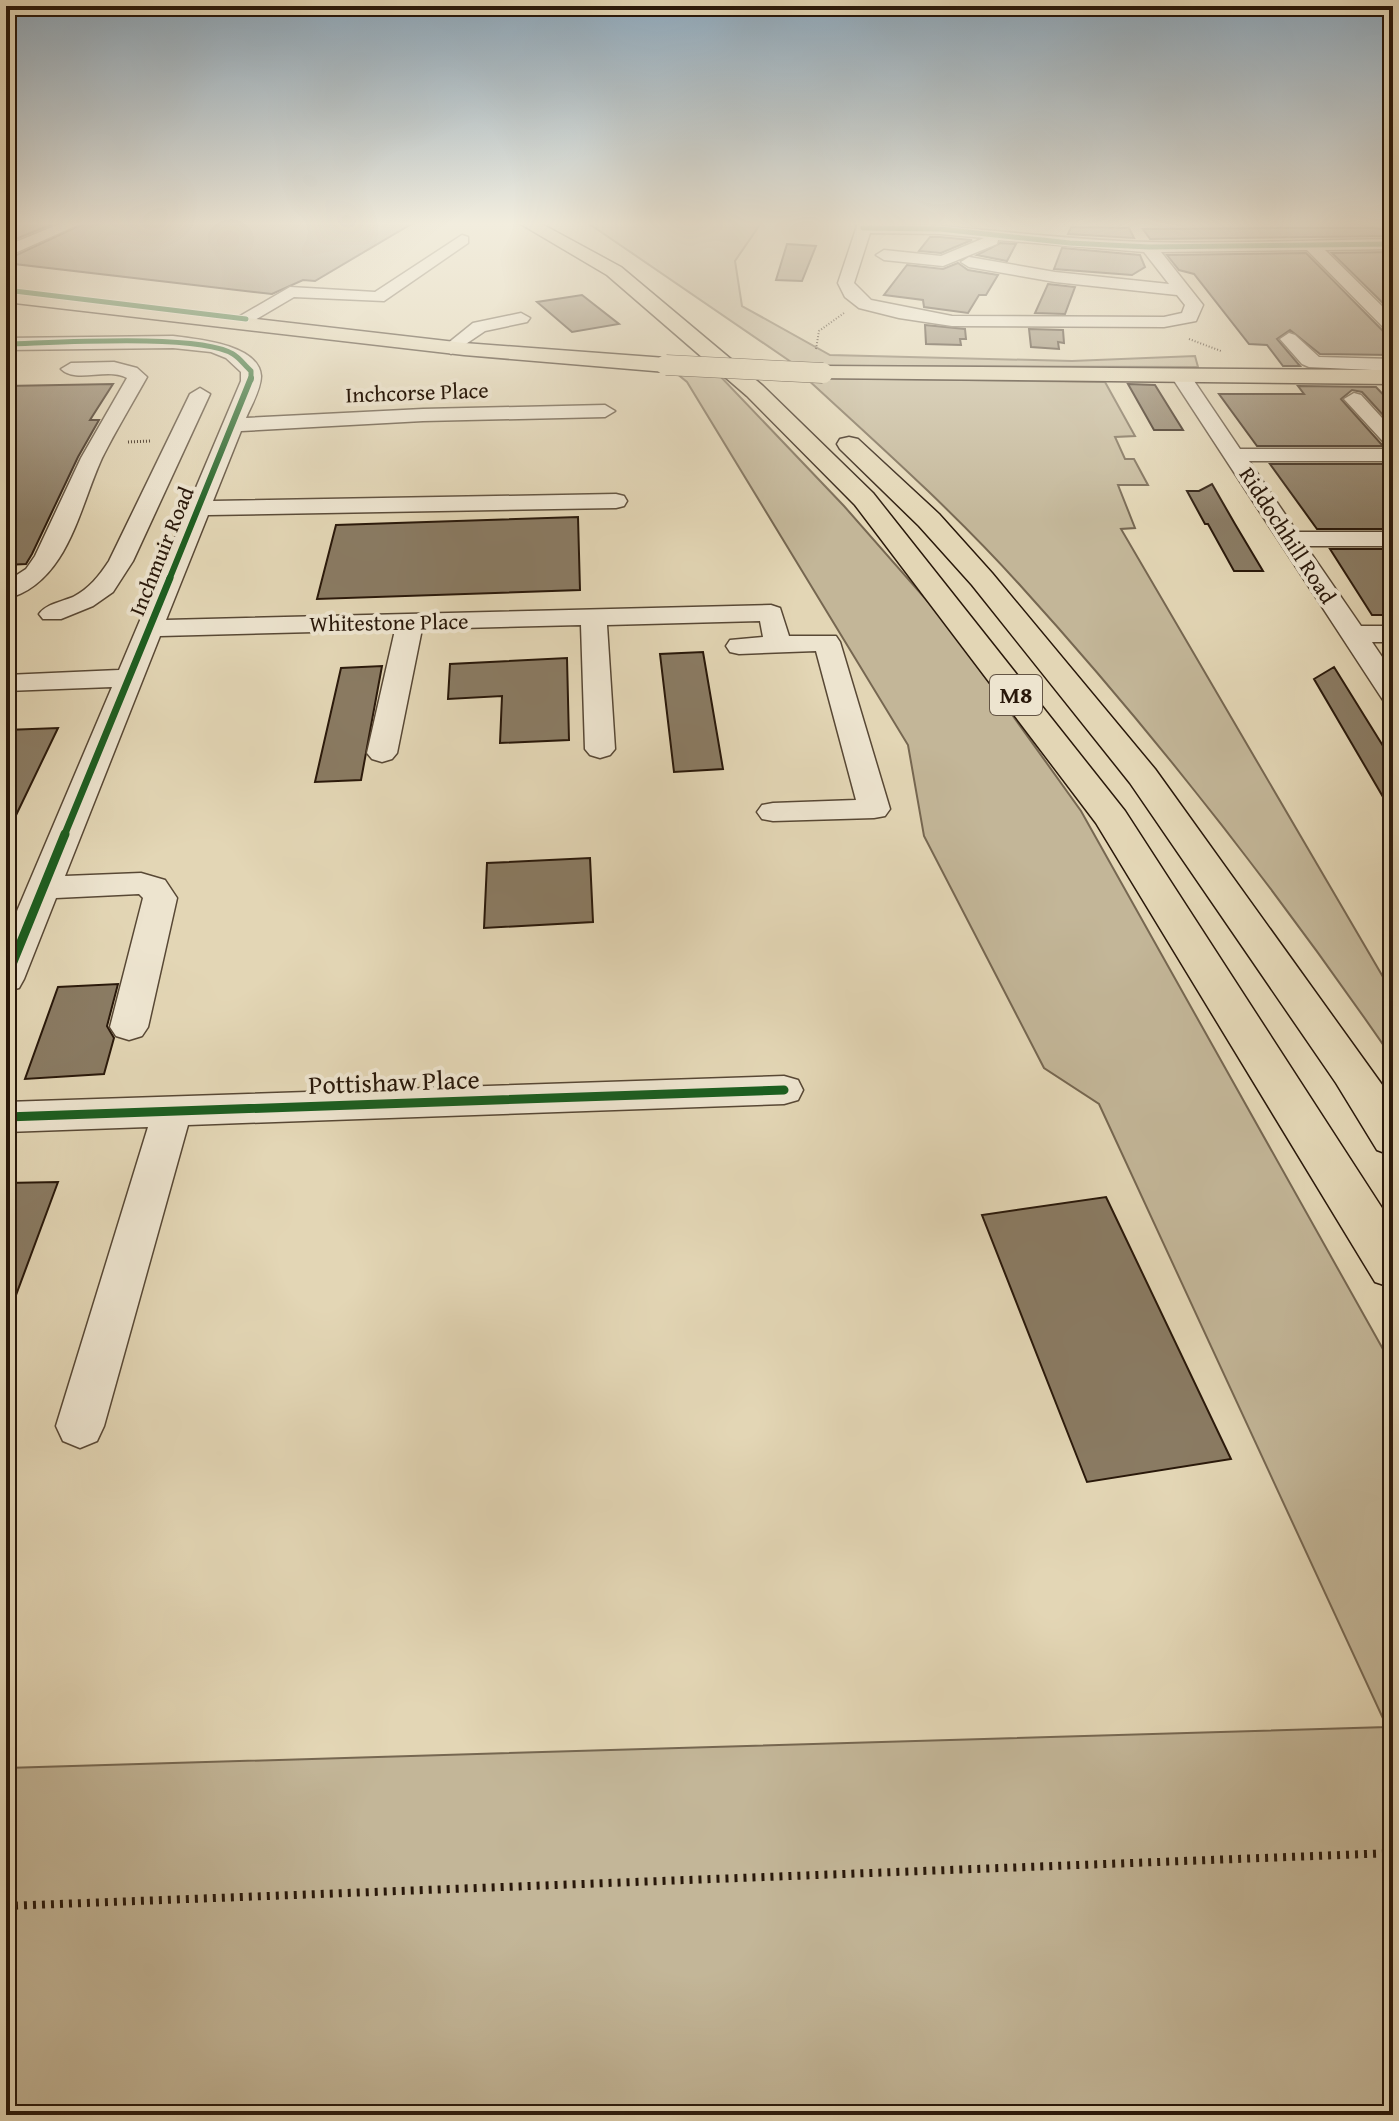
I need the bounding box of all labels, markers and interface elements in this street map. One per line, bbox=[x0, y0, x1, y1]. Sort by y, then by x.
street label: Inchcorse Place bbox=[345, 374, 489, 410]
street label: Riddochhill Road bbox=[1232, 460, 1344, 610]
street label: Inchmuir Road bbox=[121, 481, 202, 620]
street label: Whitestone Place bbox=[309, 605, 469, 639]
road number: M8 bbox=[990, 675, 1042, 715]
street label: Pottishaw Place bbox=[308, 1059, 480, 1104]

